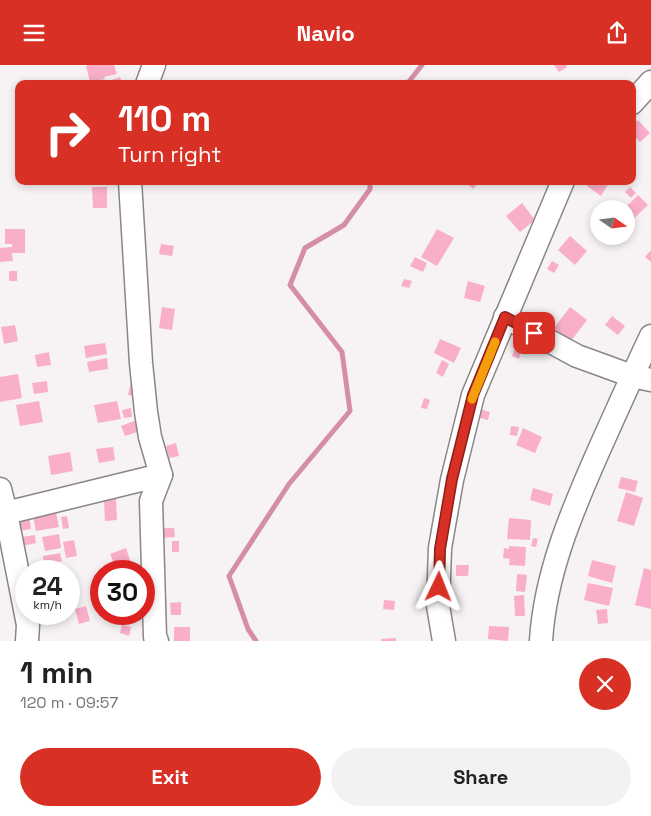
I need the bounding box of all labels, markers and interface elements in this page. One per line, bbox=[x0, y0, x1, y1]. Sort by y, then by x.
icon: menu bbox=[20, 19, 48, 47]
text: Navio bbox=[296, 19, 355, 47]
icon: share bbox=[603, 19, 631, 47]
text: 110 m bbox=[118, 97, 211, 141]
icon: right bbox=[35, 100, 100, 165]
text: Turn right bbox=[118, 140, 221, 168]
north arrow bbox=[590, 200, 635, 245]
map controls bbox=[590, 200, 635, 245]
pin bbox=[513, 312, 555, 354]
icon: arrive bbox=[520, 319, 548, 347]
speed limit sign: 30 bbox=[90, 560, 155, 625]
position arrow bbox=[412, 560, 464, 612]
text: 24 bbox=[32, 570, 63, 602]
text: km/h bbox=[33, 597, 62, 613]
text: 1 min bbox=[20, 653, 93, 692]
button: close bbox=[579, 658, 631, 710]
text: 120 m · 09:57 bbox=[20, 692, 118, 713]
button: Exit bbox=[20, 748, 321, 806]
button: Share bbox=[331, 748, 631, 806]

